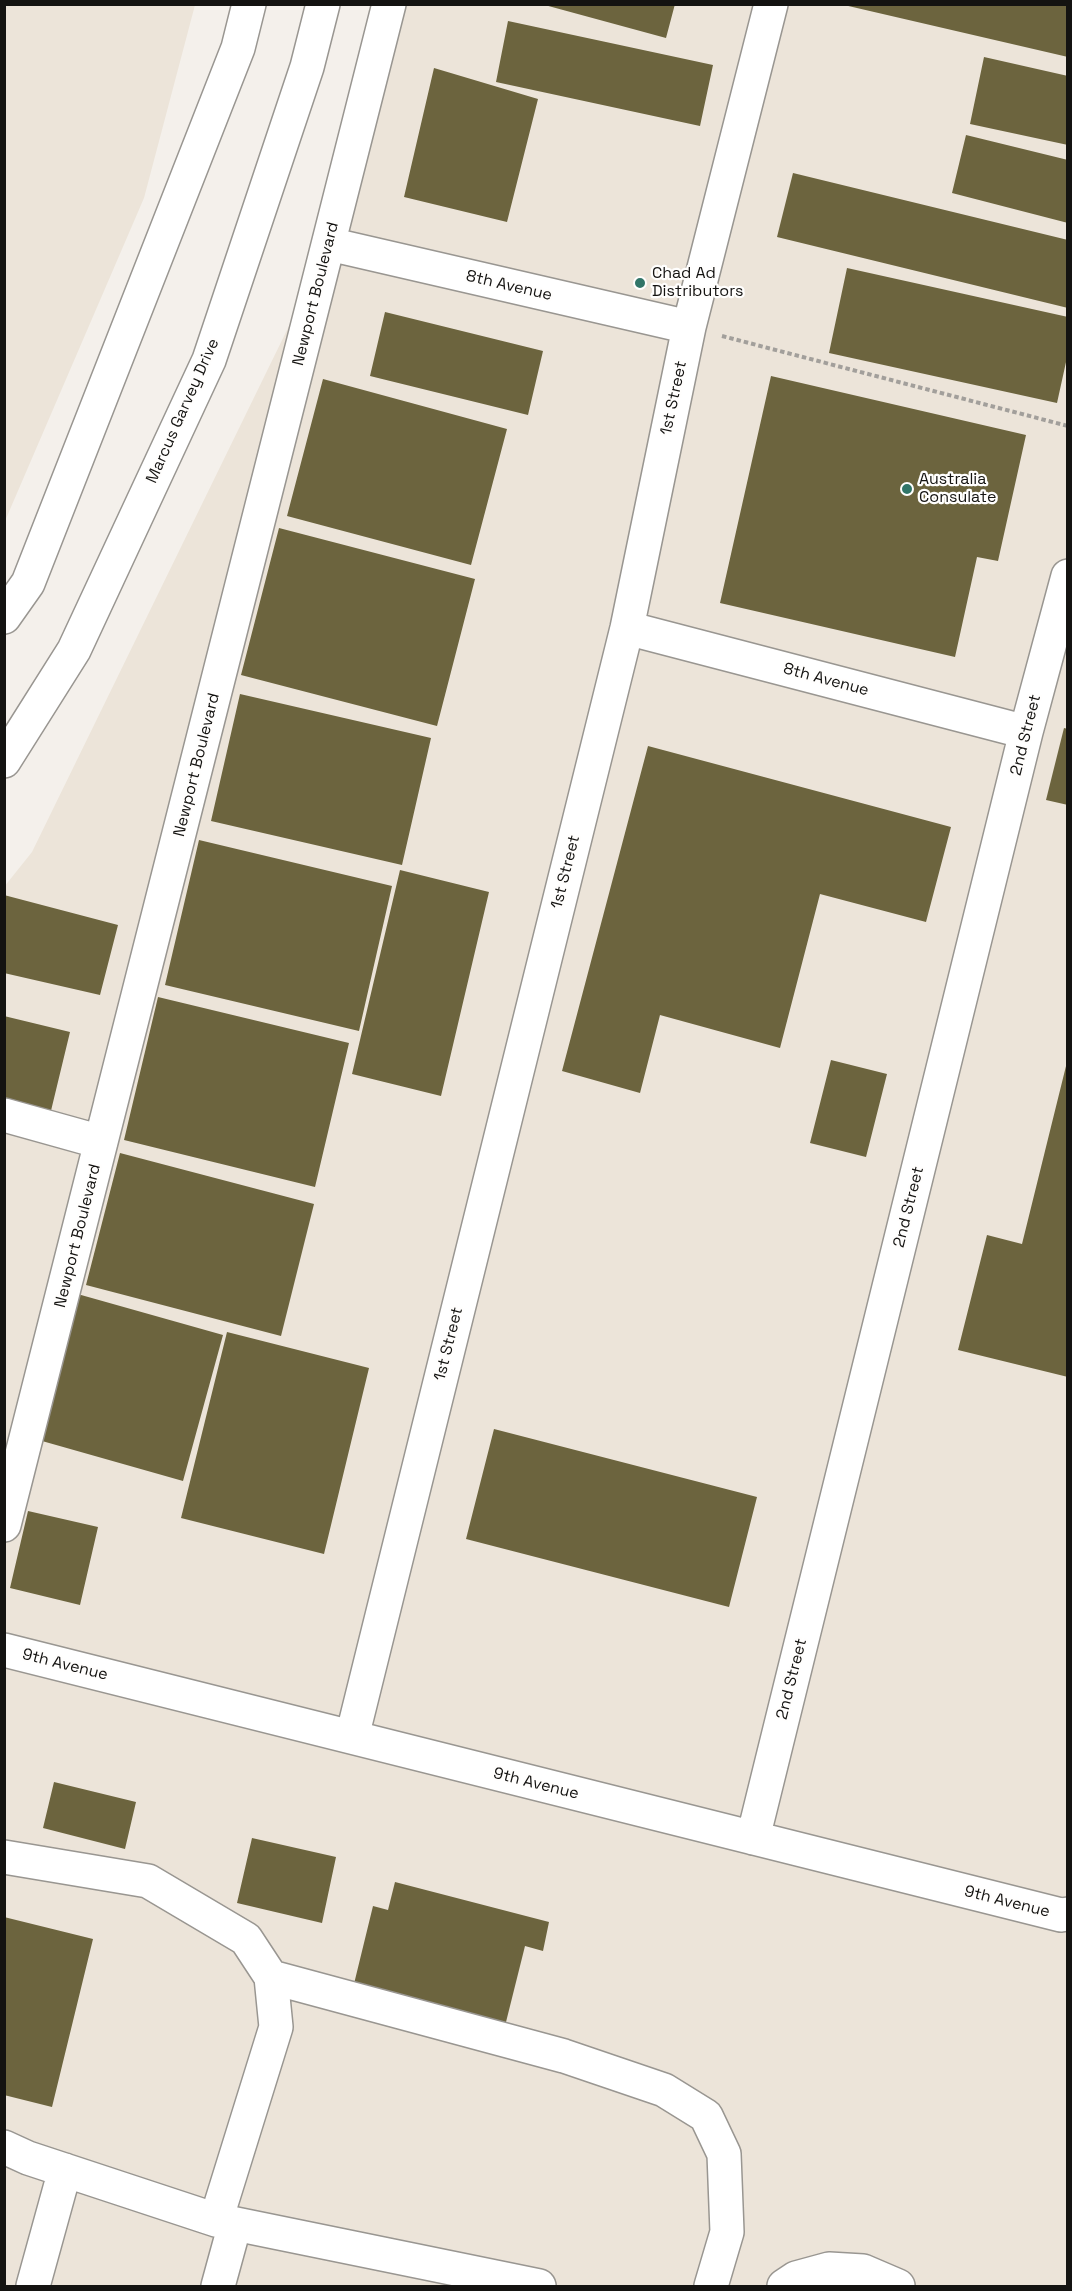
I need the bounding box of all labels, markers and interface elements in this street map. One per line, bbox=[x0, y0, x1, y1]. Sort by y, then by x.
street label: Newport Boulevard bbox=[289, 220, 343, 368]
place label: Chad Ad Distributors bbox=[652, 264, 743, 302]
street label: 8th Avenue bbox=[464, 267, 554, 305]
marker: Chad Ad Distributors bbox=[633, 276, 647, 290]
street label: Marcus Garvey Drive bbox=[142, 336, 224, 486]
street label: 1st Street bbox=[657, 359, 691, 437]
place label: Australia Consulate bbox=[919, 470, 996, 508]
marker: Australia Consulate bbox=[900, 482, 914, 496]
street label: 8th Avenue bbox=[781, 659, 871, 701]
street label: Newport Boulevard bbox=[170, 691, 224, 839]
street label: 2nd Street bbox=[1007, 693, 1045, 777]
street label: 1st Street bbox=[548, 833, 584, 911]
street label: Newport Boulevard bbox=[51, 1162, 105, 1310]
street label: 2nd Street bbox=[890, 1165, 928, 1249]
street label: 1st Street bbox=[431, 1305, 467, 1383]
street label: 2nd Street bbox=[773, 1637, 811, 1721]
street label: 9th Avenue bbox=[20, 1645, 110, 1685]
street label: 9th Avenue bbox=[491, 1764, 581, 1804]
street label: 9th Avenue bbox=[962, 1882, 1052, 1922]

